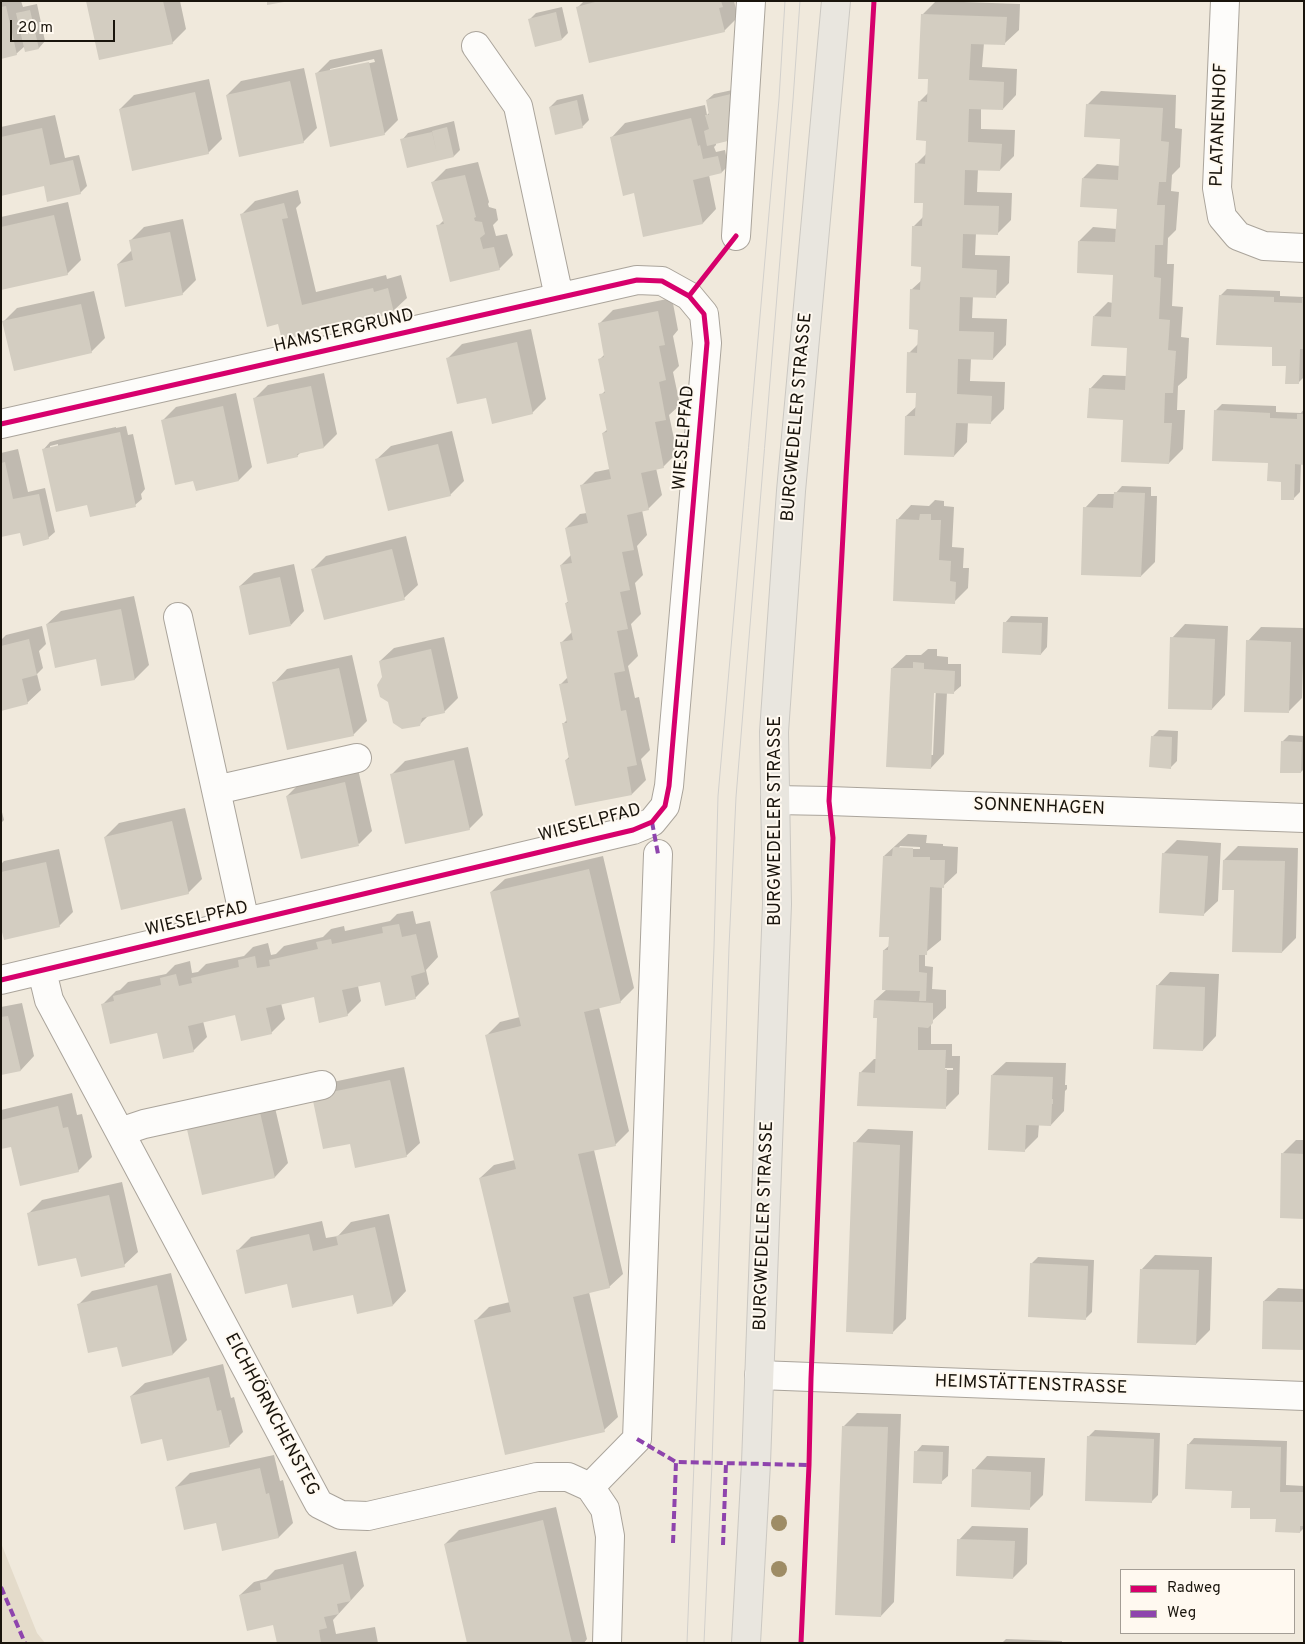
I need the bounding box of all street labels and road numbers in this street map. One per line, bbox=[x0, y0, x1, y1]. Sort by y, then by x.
street label: PLATANENHOF bbox=[1207, 63, 1233, 187]
street label: HAMSTERGRUND bbox=[272, 305, 416, 359]
street label: BURGWEDELER STRASSE bbox=[778, 311, 818, 523]
street label: WIESELPFAD bbox=[670, 385, 700, 491]
street label: BURGWEDELER STRASSE bbox=[765, 716, 787, 926]
street label: SONNENHAGEN bbox=[973, 795, 1105, 821]
street label: WIESELPFAD bbox=[536, 800, 644, 848]
street label: WIESELPFAD bbox=[143, 898, 251, 942]
street label: BURGWEDELER STRASSE bbox=[751, 1121, 779, 1331]
street label: EICHHÖRNCHENSTEG bbox=[219, 1330, 323, 1500]
street label: HEIMSTÄTTENSTRASSE bbox=[934, 1372, 1128, 1400]

